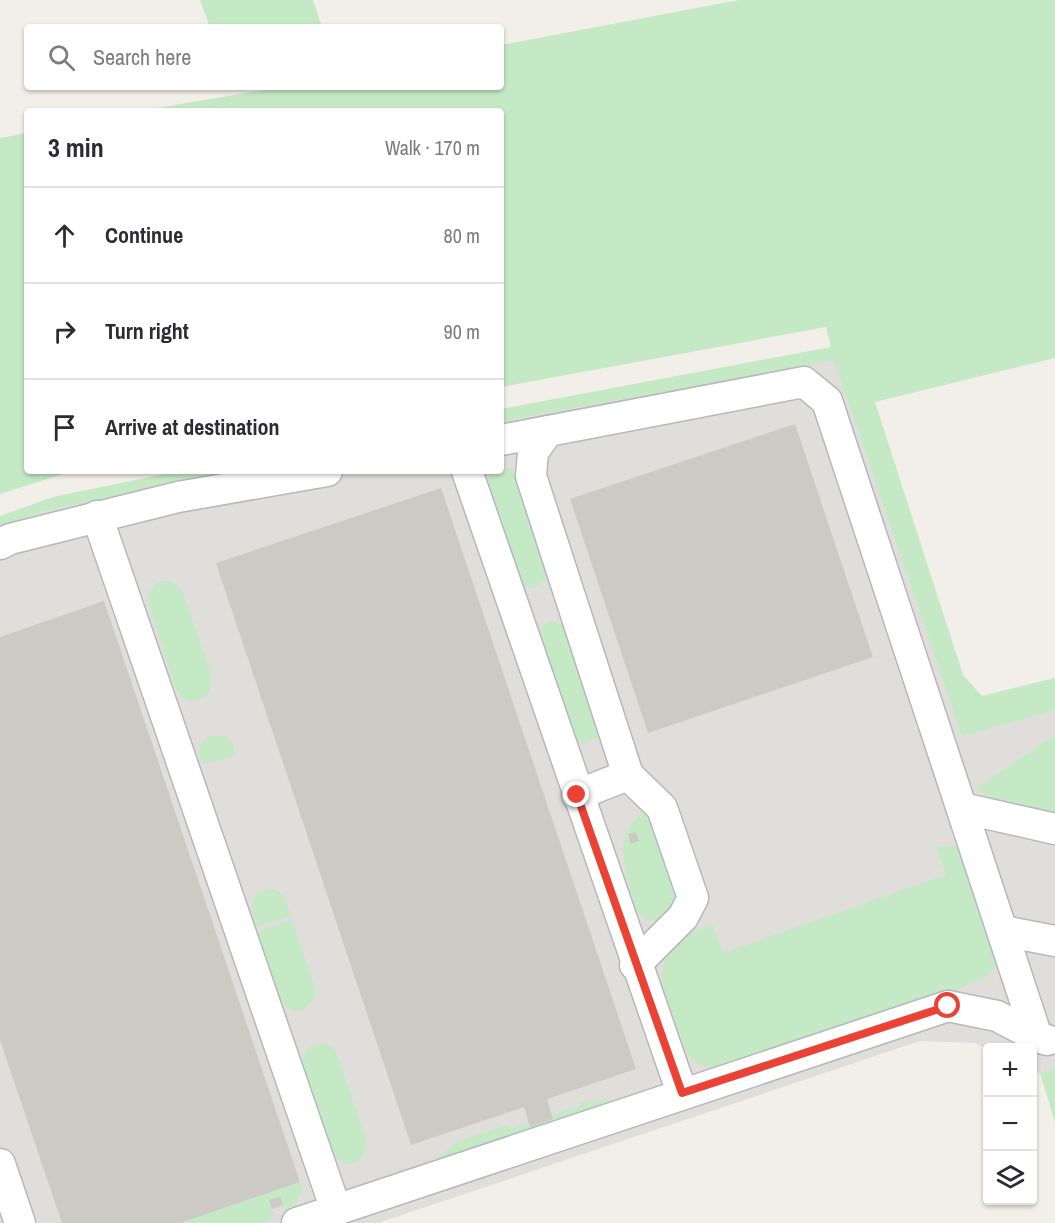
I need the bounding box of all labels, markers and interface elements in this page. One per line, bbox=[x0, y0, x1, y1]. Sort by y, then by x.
search box bbox=[24, 24, 504, 90]
icon: search bbox=[45, 41, 78, 74]
text: Search here bbox=[93, 42, 191, 72]
text: 3 min bbox=[48, 130, 104, 165]
text: Walk · 170 m bbox=[385, 134, 480, 161]
icon: ahead bbox=[48, 219, 81, 252]
text: Continue bbox=[105, 220, 183, 250]
text: 80 m bbox=[444, 222, 480, 249]
icon: right bbox=[48, 315, 81, 348]
text: Turn right bbox=[105, 316, 189, 346]
text: 90 m bbox=[444, 318, 480, 345]
icon: arrive bbox=[48, 411, 81, 444]
text: Arrive at destination bbox=[105, 412, 279, 442]
route end bbox=[563, 781, 589, 807]
route start bbox=[934, 992, 960, 1018]
map controls bbox=[983, 1043, 1037, 1205]
button: + bbox=[983, 1043, 1037, 1097]
button: − bbox=[983, 1097, 1037, 1151]
button: layers bbox=[983, 1151, 1037, 1205]

